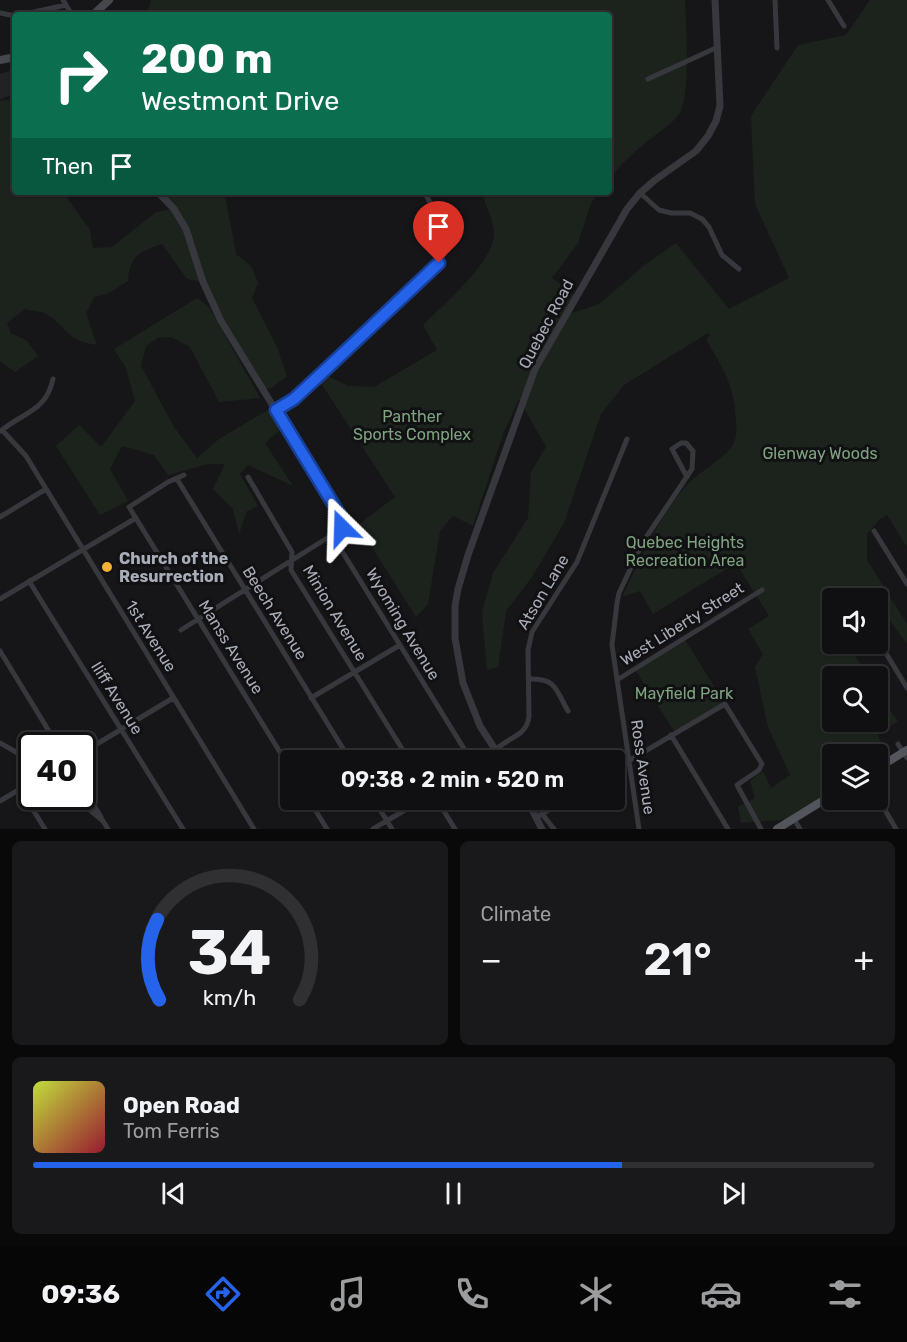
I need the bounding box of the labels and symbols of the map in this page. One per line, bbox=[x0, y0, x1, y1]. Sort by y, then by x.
pin bbox=[413, 201, 464, 263]
street label: Quebec Road bbox=[514, 276, 578, 372]
park label: Panther Sports Complex bbox=[353, 407, 471, 444]
park label: Glenway Woods bbox=[762, 444, 878, 463]
position arrow bbox=[310, 496, 374, 560]
park label: Quebec Heights Recreation Area bbox=[626, 533, 744, 570]
place label: Church of the Resurrection bbox=[119, 549, 228, 586]
street label: Atson Lane bbox=[513, 551, 573, 633]
marker: Church of the Resurrection bbox=[100, 560, 114, 574]
street label: Minion Avenue bbox=[299, 562, 371, 664]
street label: Beech Avenue bbox=[239, 563, 311, 663]
street label: Wyoming Avenue bbox=[362, 564, 444, 684]
street label: West Liberty Street bbox=[617, 578, 747, 670]
street label: 1st Avenue bbox=[122, 597, 180, 675]
street label: Manss Avenue bbox=[195, 597, 267, 697]
street label: Iliff Avenue bbox=[87, 658, 147, 738]
park label: Mayfield Park bbox=[635, 684, 734, 703]
street label: Ross Avenue bbox=[627, 718, 659, 816]
speed limit sign: 40 bbox=[18, 732, 96, 810]

